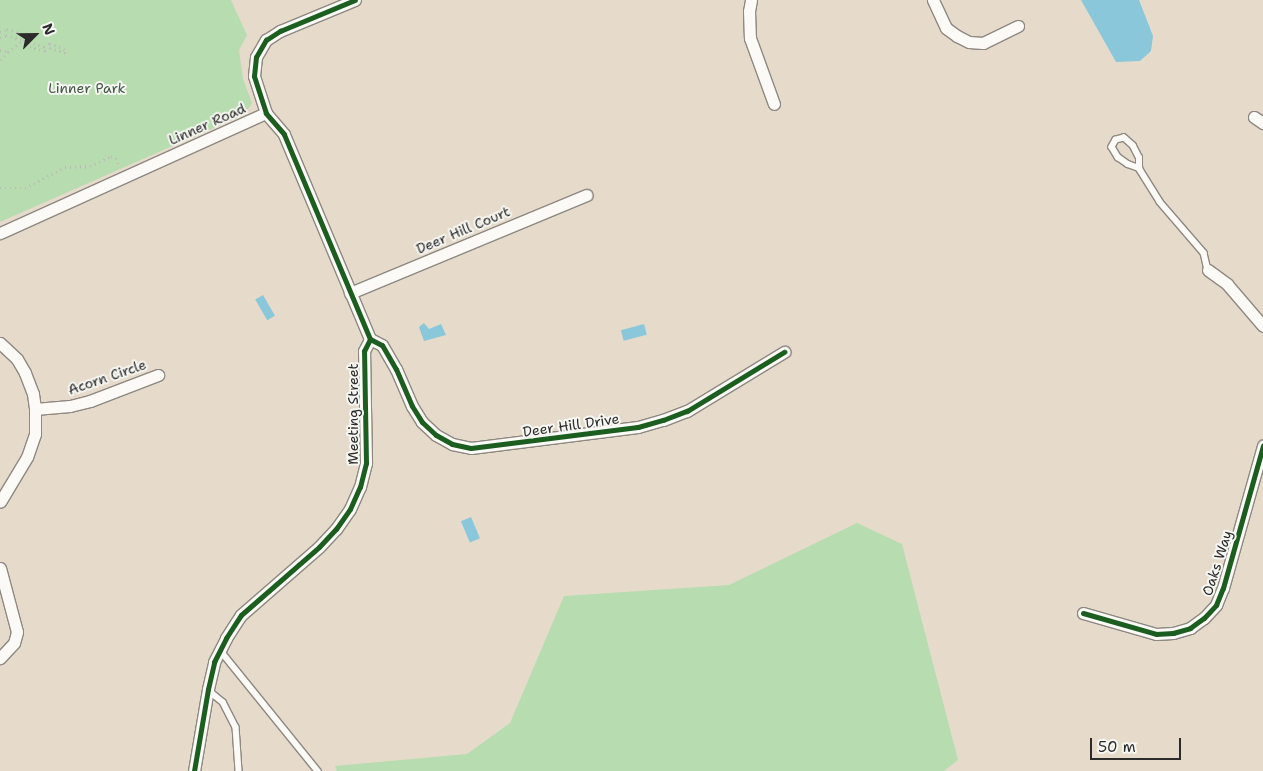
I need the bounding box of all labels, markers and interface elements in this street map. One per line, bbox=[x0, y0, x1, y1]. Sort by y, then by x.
north arrow bbox=[10, 10, 60, 60]
text: N bbox=[38, 21, 59, 38]
park label: Linner Park bbox=[48, 80, 126, 96]
street label: Linner Road bbox=[166, 100, 248, 148]
street label: Deer Hill Court bbox=[414, 203, 512, 257]
street label: Acorn Circle bbox=[66, 356, 148, 398]
street label: Meeting Street bbox=[345, 363, 361, 465]
street label: Deer Hill Drive bbox=[522, 410, 620, 440]
street label: Oaks Way bbox=[1199, 528, 1235, 598]
scale bar bbox=[1093, 728, 1184, 760]
text: 50 m bbox=[1098, 737, 1136, 757]

